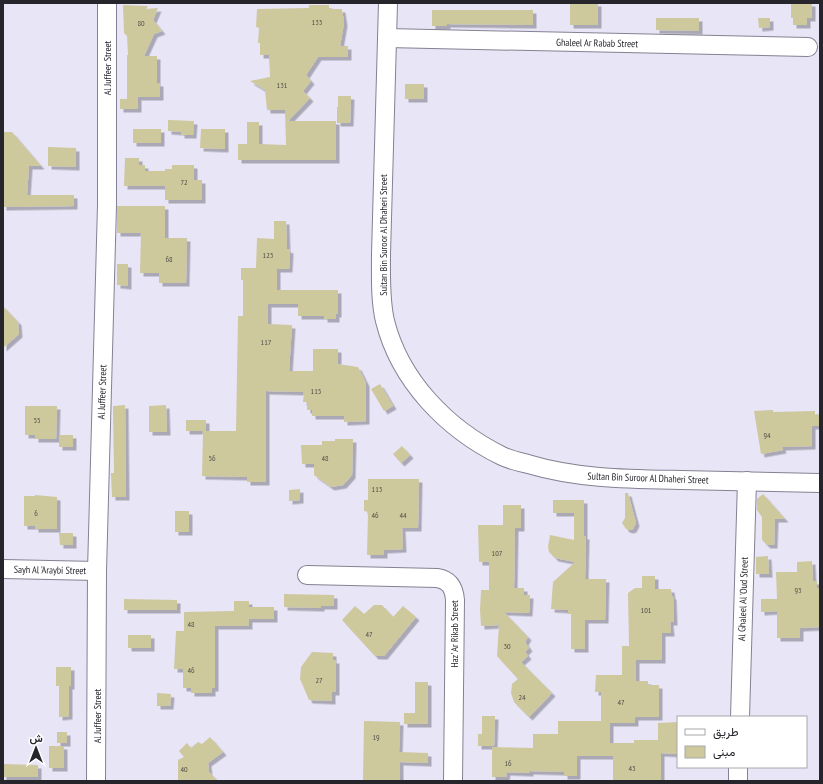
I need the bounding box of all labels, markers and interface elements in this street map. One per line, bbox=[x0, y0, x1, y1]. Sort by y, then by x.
house number: 133 bbox=[312, 17, 323, 27]
house number: 80 bbox=[137, 18, 145, 28]
street label: Ghaleel Ar Rabab Street bbox=[556, 36, 638, 50]
street label: Al Juffeer Street bbox=[101, 40, 114, 95]
house number: 131 bbox=[277, 80, 288, 90]
street label: Sultan Bin Suroor Al Dhaheri Street bbox=[377, 174, 390, 296]
house number: 72 bbox=[180, 177, 188, 187]
house number: 123 bbox=[263, 250, 274, 260]
house number: 68 bbox=[165, 254, 173, 264]
house number: 117 bbox=[261, 337, 272, 347]
street label: Al Juffeer Street bbox=[95, 364, 109, 420]
house number: 115 bbox=[311, 386, 321, 396]
house number: 55 bbox=[33, 415, 41, 425]
house number: 94 bbox=[763, 430, 771, 440]
house number: 56 bbox=[208, 453, 216, 463]
house number: 48 bbox=[321, 453, 329, 463]
street label: Sultan Bin Suroor Al Dhaheri Street bbox=[587, 469, 709, 487]
house number: 113 bbox=[372, 484, 383, 494]
house number: 6 bbox=[34, 508, 38, 518]
house number: 46 bbox=[371, 510, 379, 520]
house number: 44 bbox=[399, 510, 407, 520]
house number: 107 bbox=[492, 548, 503, 558]
street label: Al Ghaleel Al 'Oud Street bbox=[735, 556, 751, 641]
street label: Sayh Al 'Araybi Street bbox=[14, 563, 86, 577]
house number: 93 bbox=[794, 585, 802, 595]
street label: Haz' Ar Rikab Street bbox=[448, 600, 461, 668]
house number: 101 bbox=[641, 605, 652, 615]
house number: 48 bbox=[187, 619, 195, 629]
house number: 47 bbox=[365, 629, 373, 639]
house number: 30 bbox=[503, 641, 511, 651]
house number: 46 bbox=[187, 665, 195, 675]
house number: 27 bbox=[315, 675, 323, 685]
street label: Al Juffeer Street bbox=[91, 688, 104, 743]
house number: 24 bbox=[518, 692, 526, 702]
house number: 47 bbox=[617, 697, 625, 707]
legend bbox=[677, 716, 807, 768]
text: طريق bbox=[713, 724, 739, 740]
north arrow bbox=[16, 728, 56, 768]
text: ش bbox=[29, 731, 43, 745]
house number: 19 bbox=[372, 732, 380, 742]
text: مبنى bbox=[713, 744, 735, 760]
house number: 16 bbox=[504, 758, 512, 768]
house number: 43 bbox=[628, 763, 636, 773]
house number: 40 bbox=[180, 764, 188, 774]

